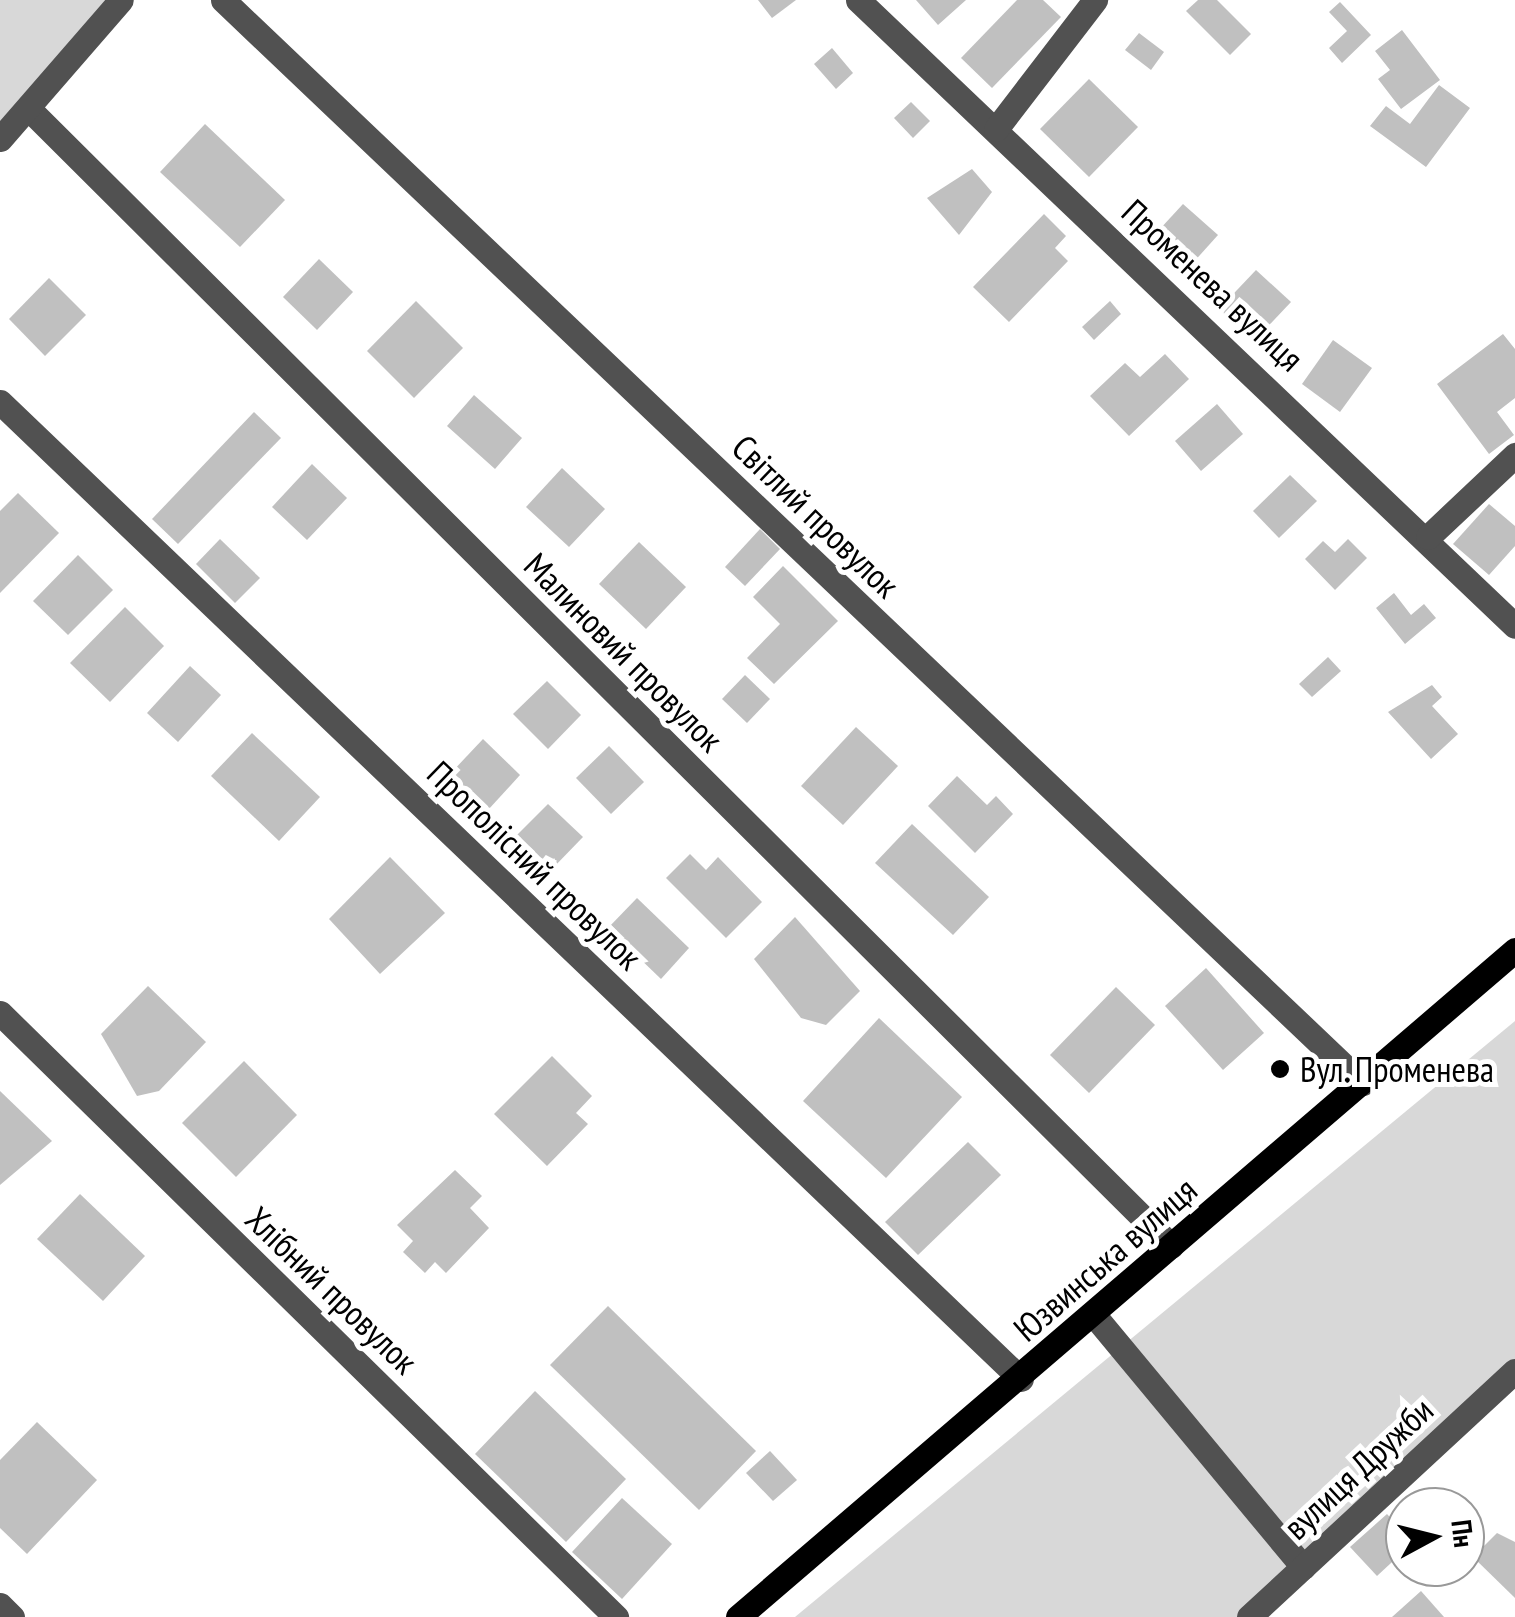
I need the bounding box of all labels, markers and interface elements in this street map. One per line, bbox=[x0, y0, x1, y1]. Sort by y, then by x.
street label: Променева вулиця bbox=[1114, 191, 1312, 379]
street label: Світлий провулок bbox=[724, 426, 908, 606]
street label: Малиновий провулок bbox=[516, 544, 732, 760]
street label: Прополісний провулок bbox=[419, 752, 651, 978]
place label: Вул. Променева bbox=[1300, 1048, 1496, 1090]
marker: Вул. Променева bbox=[1269, 1058, 1291, 1080]
street label: Юзвинська вулиця bbox=[1005, 1168, 1205, 1350]
street label: Хлібний провулок bbox=[237, 1198, 427, 1382]
street label: вулиця Дружби bbox=[1275, 1388, 1441, 1548]
north arrow bbox=[1385, 1487, 1485, 1587]
text: Пн bbox=[1443, 1518, 1483, 1549]

